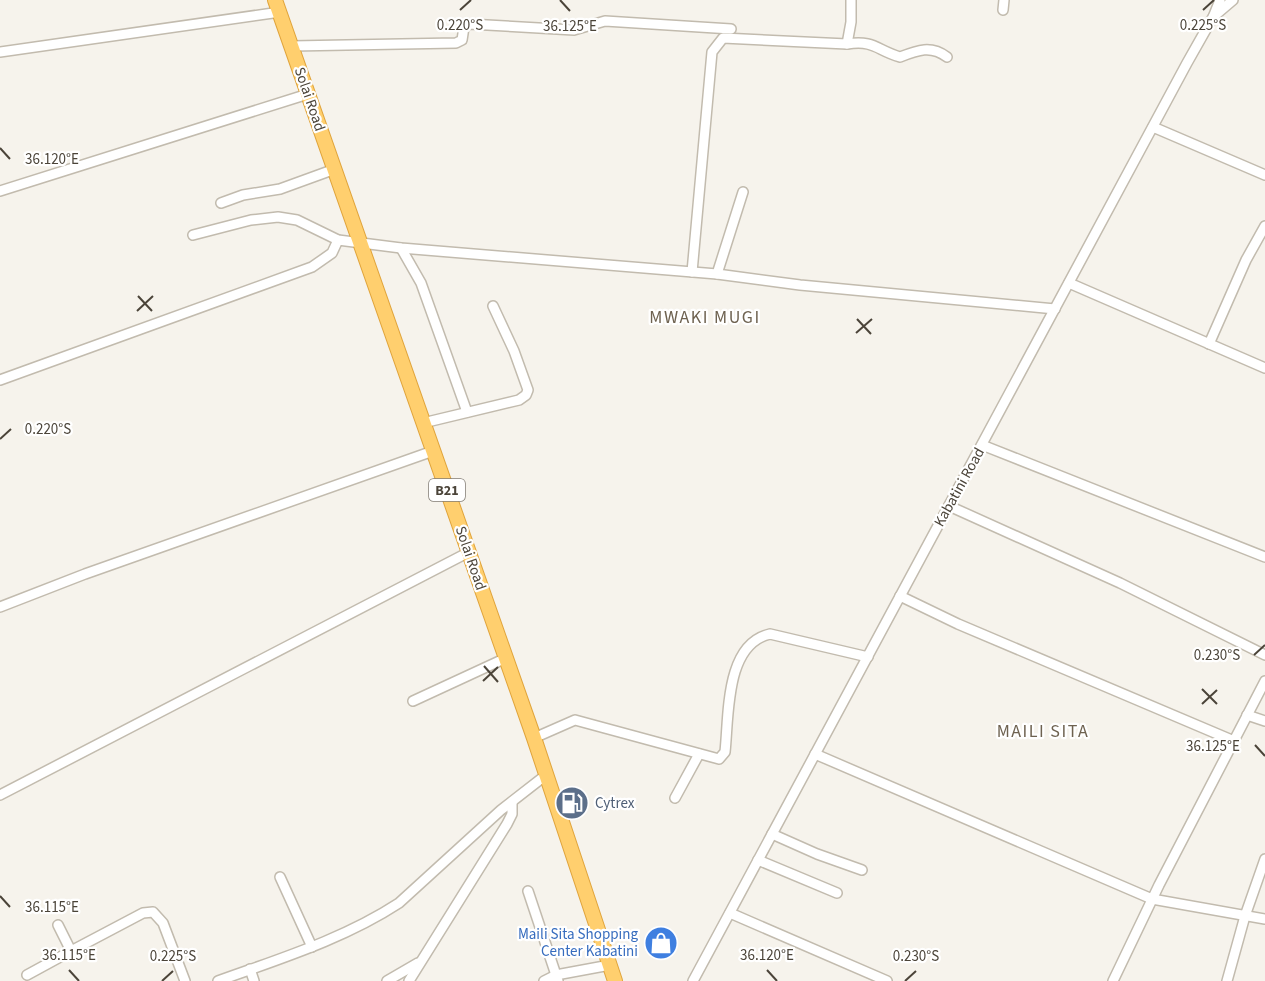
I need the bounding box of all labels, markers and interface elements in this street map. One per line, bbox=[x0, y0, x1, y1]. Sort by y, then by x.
text: 0.220°S bbox=[437, 15, 483, 36]
text: 0.225°S bbox=[1180, 15, 1226, 36]
text: 36.125°E bbox=[543, 16, 597, 37]
street label: Solai Road bbox=[289, 64, 330, 134]
text: 36.120°E bbox=[25, 149, 79, 170]
district label: MWAKI MUGI bbox=[649, 305, 761, 330]
text: 0.220°S bbox=[25, 419, 71, 440]
street label: Kabatini Road bbox=[929, 444, 990, 531]
road number: B21 bbox=[429, 479, 465, 501]
street label: Solai Road bbox=[450, 523, 491, 593]
text: 0.230°S bbox=[1194, 645, 1240, 666]
district label: MAILI SITA bbox=[997, 719, 1089, 744]
text: 36.125°E bbox=[1186, 736, 1240, 757]
fuel station icon: Cytrex bbox=[554, 785, 590, 821]
place label: Cytrex bbox=[595, 793, 635, 814]
text: 36.115°E bbox=[25, 897, 79, 918]
place label: Maili Sita Shopping Center Kabatini bbox=[518, 924, 638, 962]
shop icon: Maili Sita Shopping Center Kabatini bbox=[643, 925, 679, 961]
text: 36.115°E bbox=[42, 945, 96, 966]
text: 36.120°E bbox=[740, 945, 794, 966]
text: 0.225°S bbox=[150, 946, 196, 967]
text: 0.230°S bbox=[893, 946, 939, 967]

